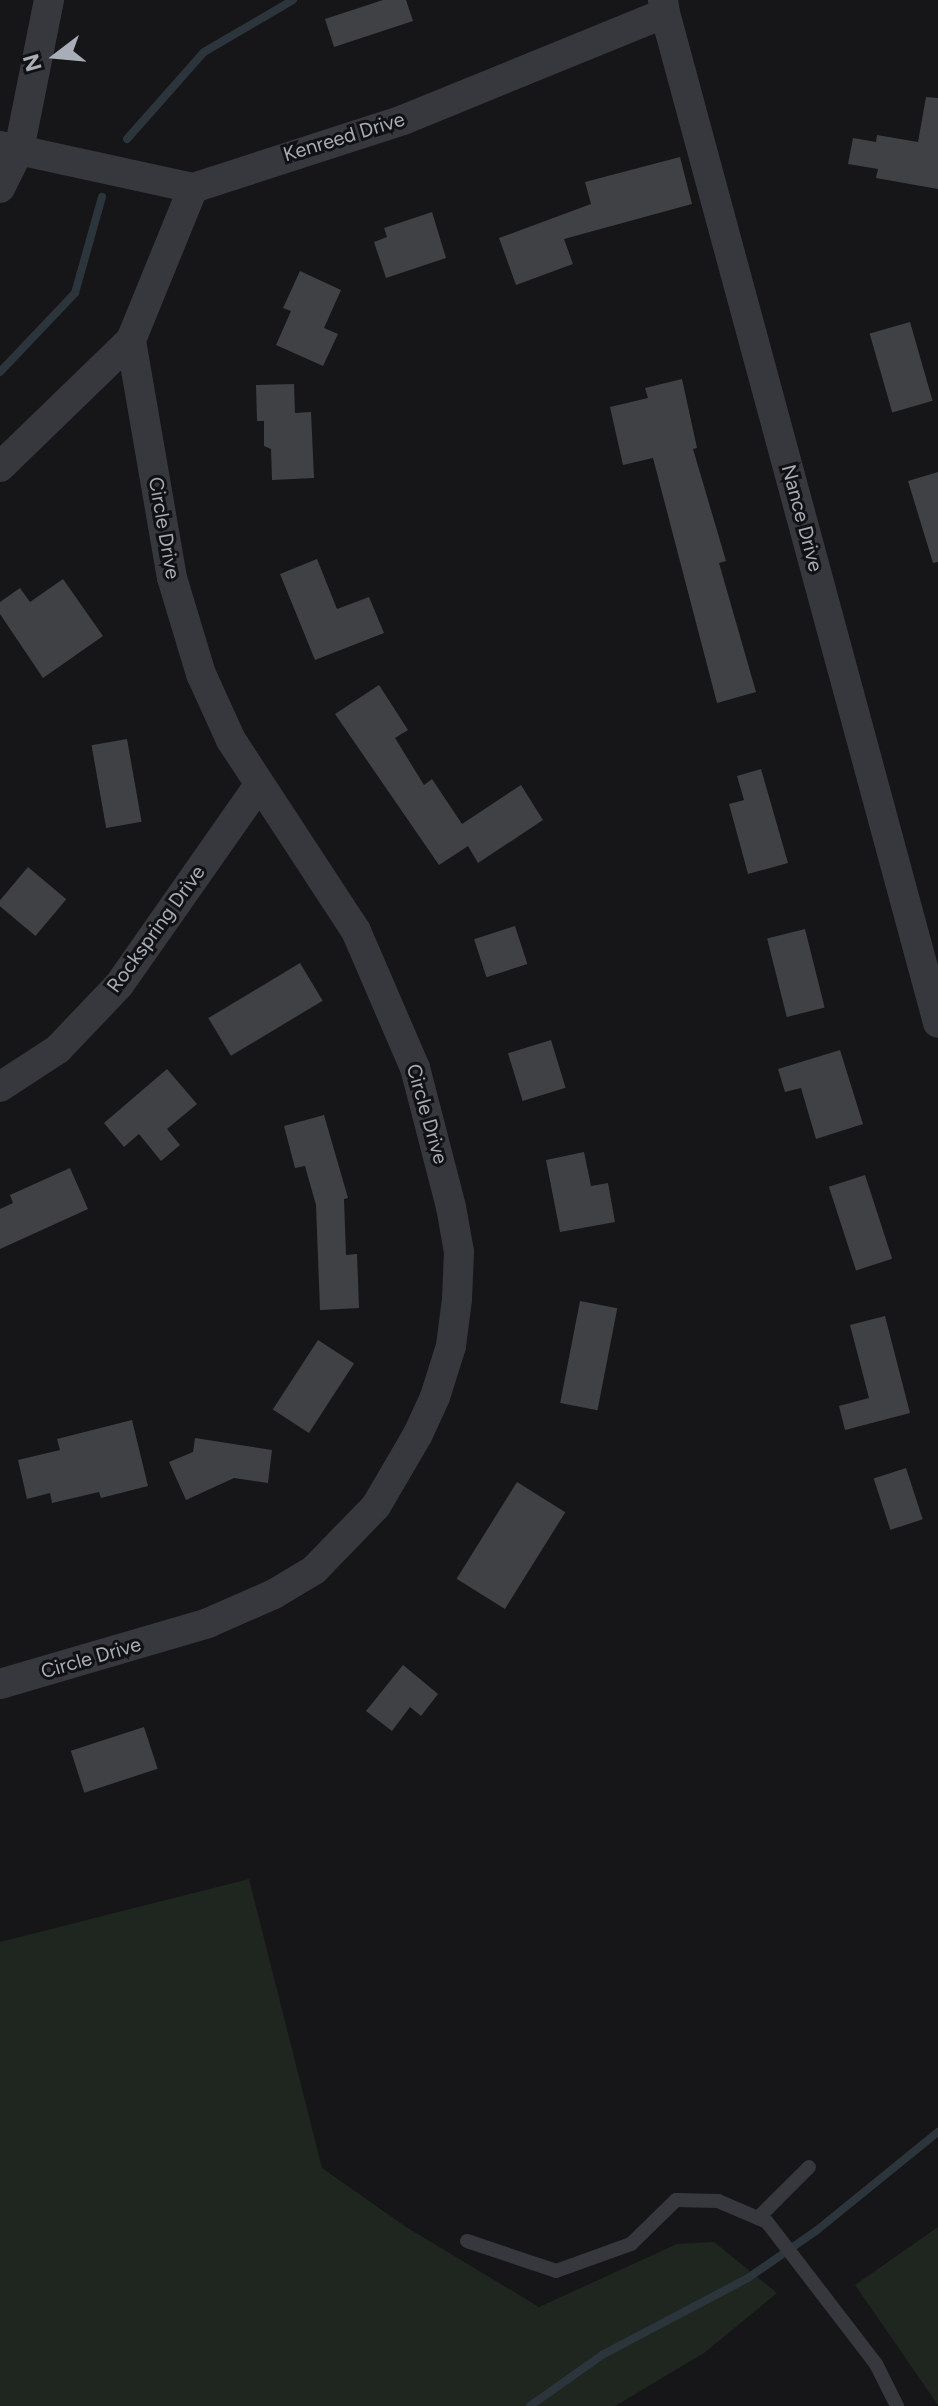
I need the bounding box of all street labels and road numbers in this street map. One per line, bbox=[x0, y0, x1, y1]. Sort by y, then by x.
street label: Kenreed Drive bbox=[280, 107, 408, 167]
street label: Nance Drive bbox=[776, 462, 828, 574]
street label: Circle Drive bbox=[143, 475, 185, 581]
street label: Rockspring Drive bbox=[102, 861, 210, 997]
street label: Circle Drive bbox=[401, 1061, 453, 1167]
street label: Circle Drive bbox=[38, 1632, 144, 1684]

